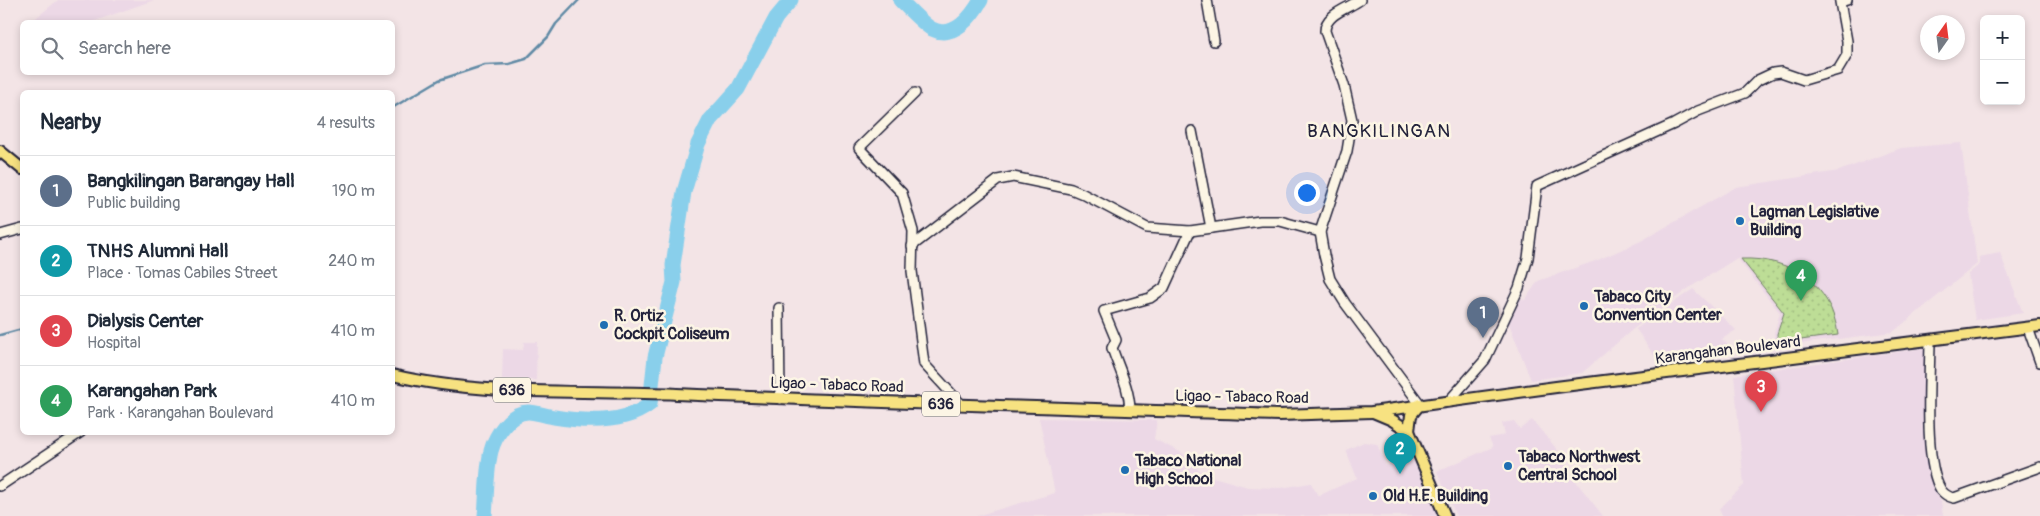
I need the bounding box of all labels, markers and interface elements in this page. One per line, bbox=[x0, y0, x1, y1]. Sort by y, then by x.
north arrow bbox=[1920, 15, 1965, 60]
map controls bbox=[1980, 15, 2025, 105]
button: + bbox=[1980, 15, 2025, 60]
search box bbox=[20, 20, 395, 75]
icon: search bbox=[38, 34, 66, 62]
text: Search here bbox=[78, 36, 171, 60]
button: − bbox=[1980, 60, 2025, 105]
text: Nearby bbox=[40, 109, 101, 136]
text: 4 results bbox=[317, 113, 375, 133]
district label: BANGKILINGAN bbox=[1307, 119, 1451, 143]
text: Bangkilingan Barangay Hall bbox=[87, 169, 295, 193]
your location bbox=[1294, 180, 1320, 206]
text: 1 bbox=[53, 181, 59, 201]
text: 190 m bbox=[332, 181, 375, 201]
text: Public building bbox=[87, 193, 180, 213]
place label: Lagman Legislative Building bbox=[1750, 202, 1880, 240]
marker: Lagman Legislative Building bbox=[1734, 215, 1746, 227]
text: TNHS Alumni Hall bbox=[87, 239, 229, 263]
text: 2 bbox=[52, 251, 60, 271]
text: 240 m bbox=[328, 251, 375, 271]
pin: 4 bbox=[1785, 260, 1817, 301]
text: Place · Tomas Cabiles Street bbox=[87, 263, 277, 283]
place label: Tabaco City Convention Center bbox=[1593, 287, 1722, 325]
pin: 1 bbox=[1467, 297, 1499, 338]
marker: Tabaco City Convention Center bbox=[1578, 300, 1590, 312]
place label: R. Ortiz Cockpit Coliseum bbox=[614, 306, 730, 344]
text: Dialysis Center bbox=[87, 309, 203, 333]
marker: R. Ortiz Cockpit Coliseum bbox=[598, 319, 610, 331]
text: 3 bbox=[52, 321, 60, 341]
text: 410 m bbox=[331, 321, 375, 341]
street label: Karangahan Boulevard bbox=[1654, 331, 1802, 369]
text: Hospital bbox=[87, 333, 141, 353]
pin: 3 bbox=[1745, 371, 1777, 412]
street label: Ligao - Tabaco Road bbox=[770, 373, 904, 397]
road number: 636 bbox=[493, 378, 531, 402]
text: Karangahan Park bbox=[87, 379, 217, 403]
street label: Ligao - Tabaco Road bbox=[1175, 386, 1309, 408]
text: 4 bbox=[51, 391, 61, 411]
text: 410 m bbox=[331, 391, 375, 411]
road number: 636 bbox=[922, 392, 960, 416]
text: Park · Karangahan Boulevard bbox=[87, 403, 274, 423]
pin: 2 bbox=[1384, 433, 1416, 474]
place label: Tabaco Northwest Central School bbox=[1517, 447, 1641, 485]
place label: Tabaco National High School bbox=[1134, 451, 1242, 489]
marker: Tabaco Northwest Central School bbox=[1502, 460, 1514, 472]
marker: Tabaco National High School bbox=[1119, 464, 1131, 476]
place label: Old H.E. Building bbox=[1383, 486, 1488, 506]
marker: Old H.E. Building bbox=[1367, 490, 1379, 502]

